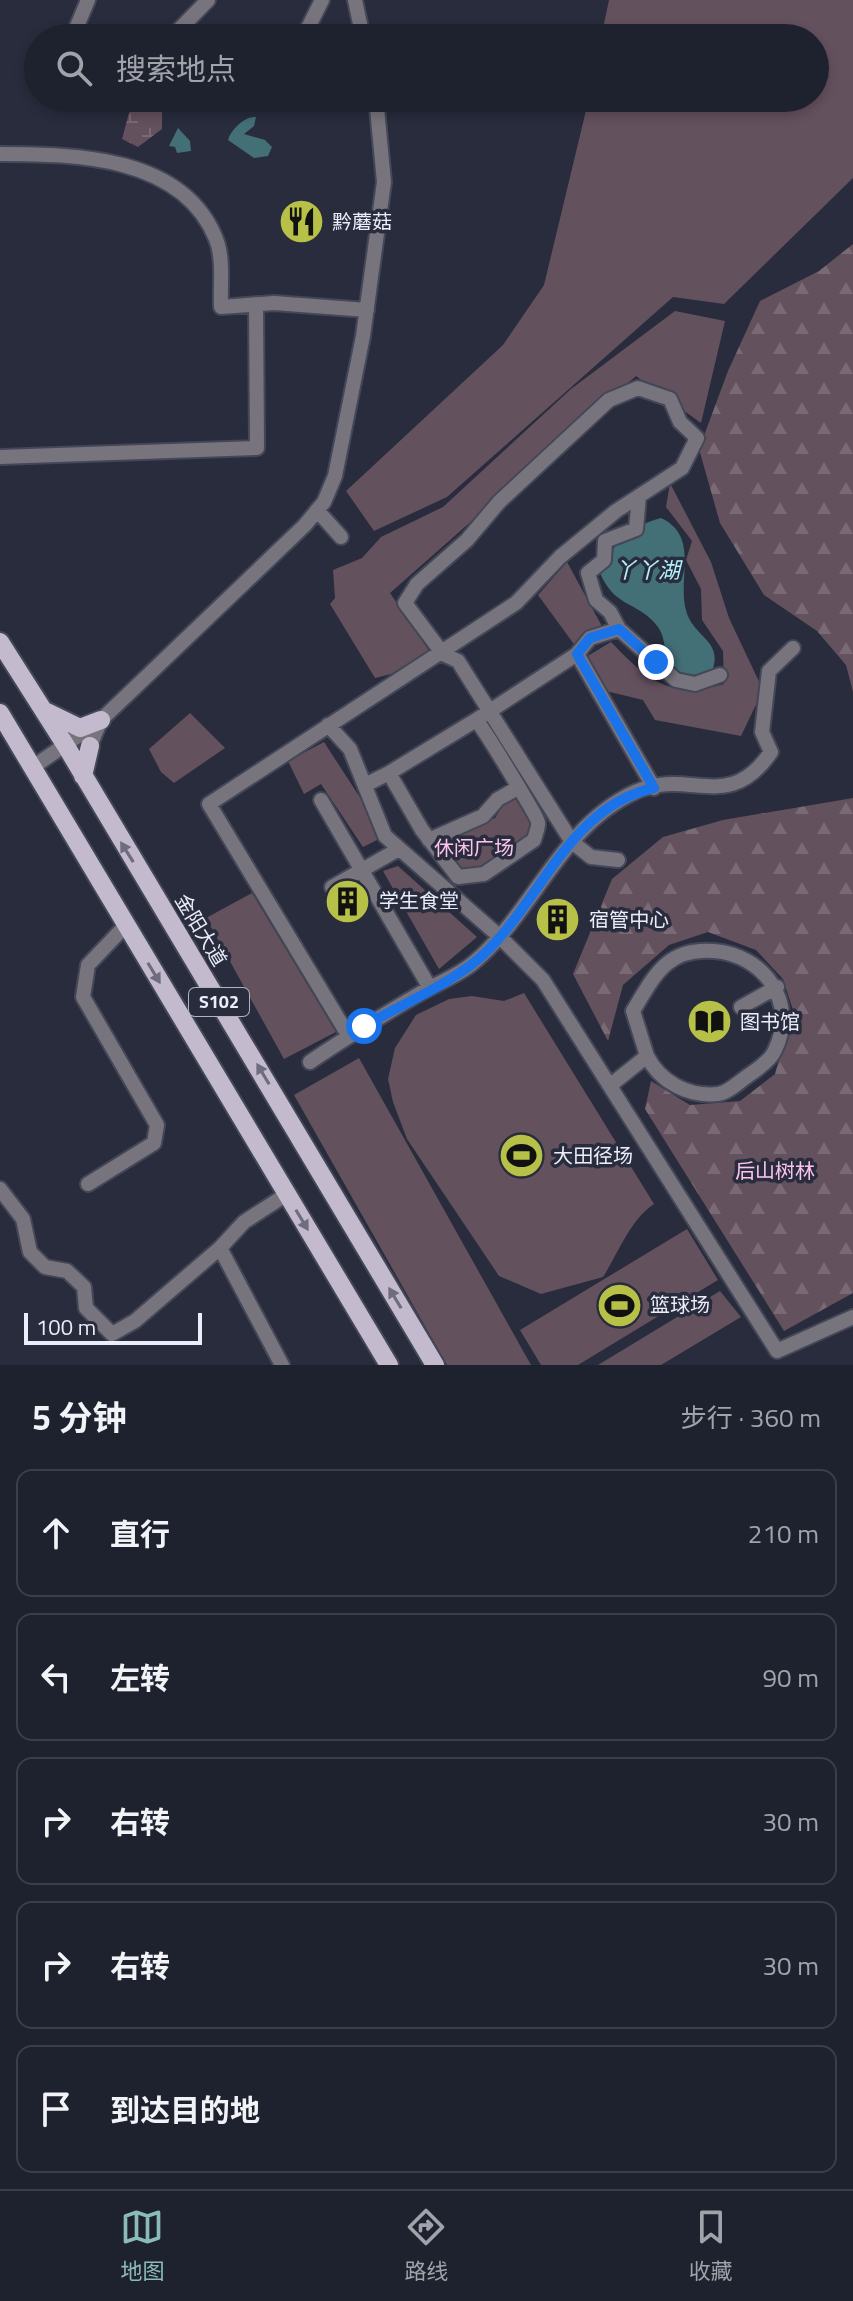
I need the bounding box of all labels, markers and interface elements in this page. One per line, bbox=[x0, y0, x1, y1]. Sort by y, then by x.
search box bbox=[24, 24, 829, 112]
icon: search bbox=[52, 46, 96, 90]
text: 搜索地点 bbox=[116, 46, 236, 92]
restaurant icon: 黔蘑菇 bbox=[277, 198, 325, 246]
place label: 黔蘑菇 bbox=[332, 206, 392, 237]
water label: 丫丫湖 bbox=[614, 553, 683, 587]
route end bbox=[638, 644, 674, 680]
park label: 休闲广场 bbox=[434, 832, 514, 863]
one-way arrow bbox=[121, 841, 135, 863]
building icon: 学生食堂 bbox=[324, 877, 372, 925]
place label: 学生食堂 bbox=[379, 885, 459, 916]
street label: 金阳大道 bbox=[168, 887, 235, 972]
building icon: 宿管中心 bbox=[534, 896, 582, 944]
place label: 宿管中心 bbox=[589, 904, 669, 935]
one-way arrow bbox=[147, 962, 161, 984]
road number: S102 bbox=[189, 988, 249, 1016]
library icon: 图书馆 bbox=[685, 998, 733, 1046]
place label: 图书馆 bbox=[740, 1006, 800, 1037]
route start bbox=[346, 1008, 382, 1044]
one-way arrow bbox=[256, 1063, 270, 1085]
sports icon: 大田径场 bbox=[498, 1132, 546, 1180]
place label: 大田径场 bbox=[553, 1140, 633, 1171]
park label: 后山树林 bbox=[735, 1155, 815, 1186]
one-way arrow bbox=[295, 1209, 309, 1231]
sports icon: 篮球场 bbox=[595, 1281, 643, 1329]
one-way arrow bbox=[388, 1287, 402, 1309]
place label: 篮球场 bbox=[650, 1289, 710, 1320]
scale bar bbox=[24, 1309, 202, 1345]
text: 100 m bbox=[36, 1310, 96, 1344]
text: 5 分钟 bbox=[32, 1391, 127, 1443]
text: 步行 · 360 m bbox=[681, 1398, 821, 1437]
icon: ahead bbox=[34, 1511, 78, 1555]
text: 直行 bbox=[110, 1511, 170, 1557]
text: 210 m bbox=[748, 1514, 819, 1553]
icon: left bbox=[34, 1655, 78, 1699]
text: 左转 bbox=[110, 1655, 170, 1701]
text: 90 m bbox=[762, 1658, 819, 1697]
icon: right bbox=[34, 1799, 78, 1843]
text: 右转 bbox=[110, 1799, 170, 1845]
text: 30 m bbox=[762, 1802, 819, 1841]
icon: right bbox=[34, 1943, 78, 1987]
text: 右转 bbox=[110, 1943, 170, 1989]
text: 30 m bbox=[762, 1946, 819, 1985]
icon: arrive bbox=[34, 2087, 78, 2131]
text: 到达目的地 bbox=[110, 2087, 260, 2133]
tab: 地图 bbox=[120, 2205, 164, 2288]
tab: 路线 bbox=[404, 2205, 449, 2288]
tab: 收藏 bbox=[689, 2205, 733, 2288]

